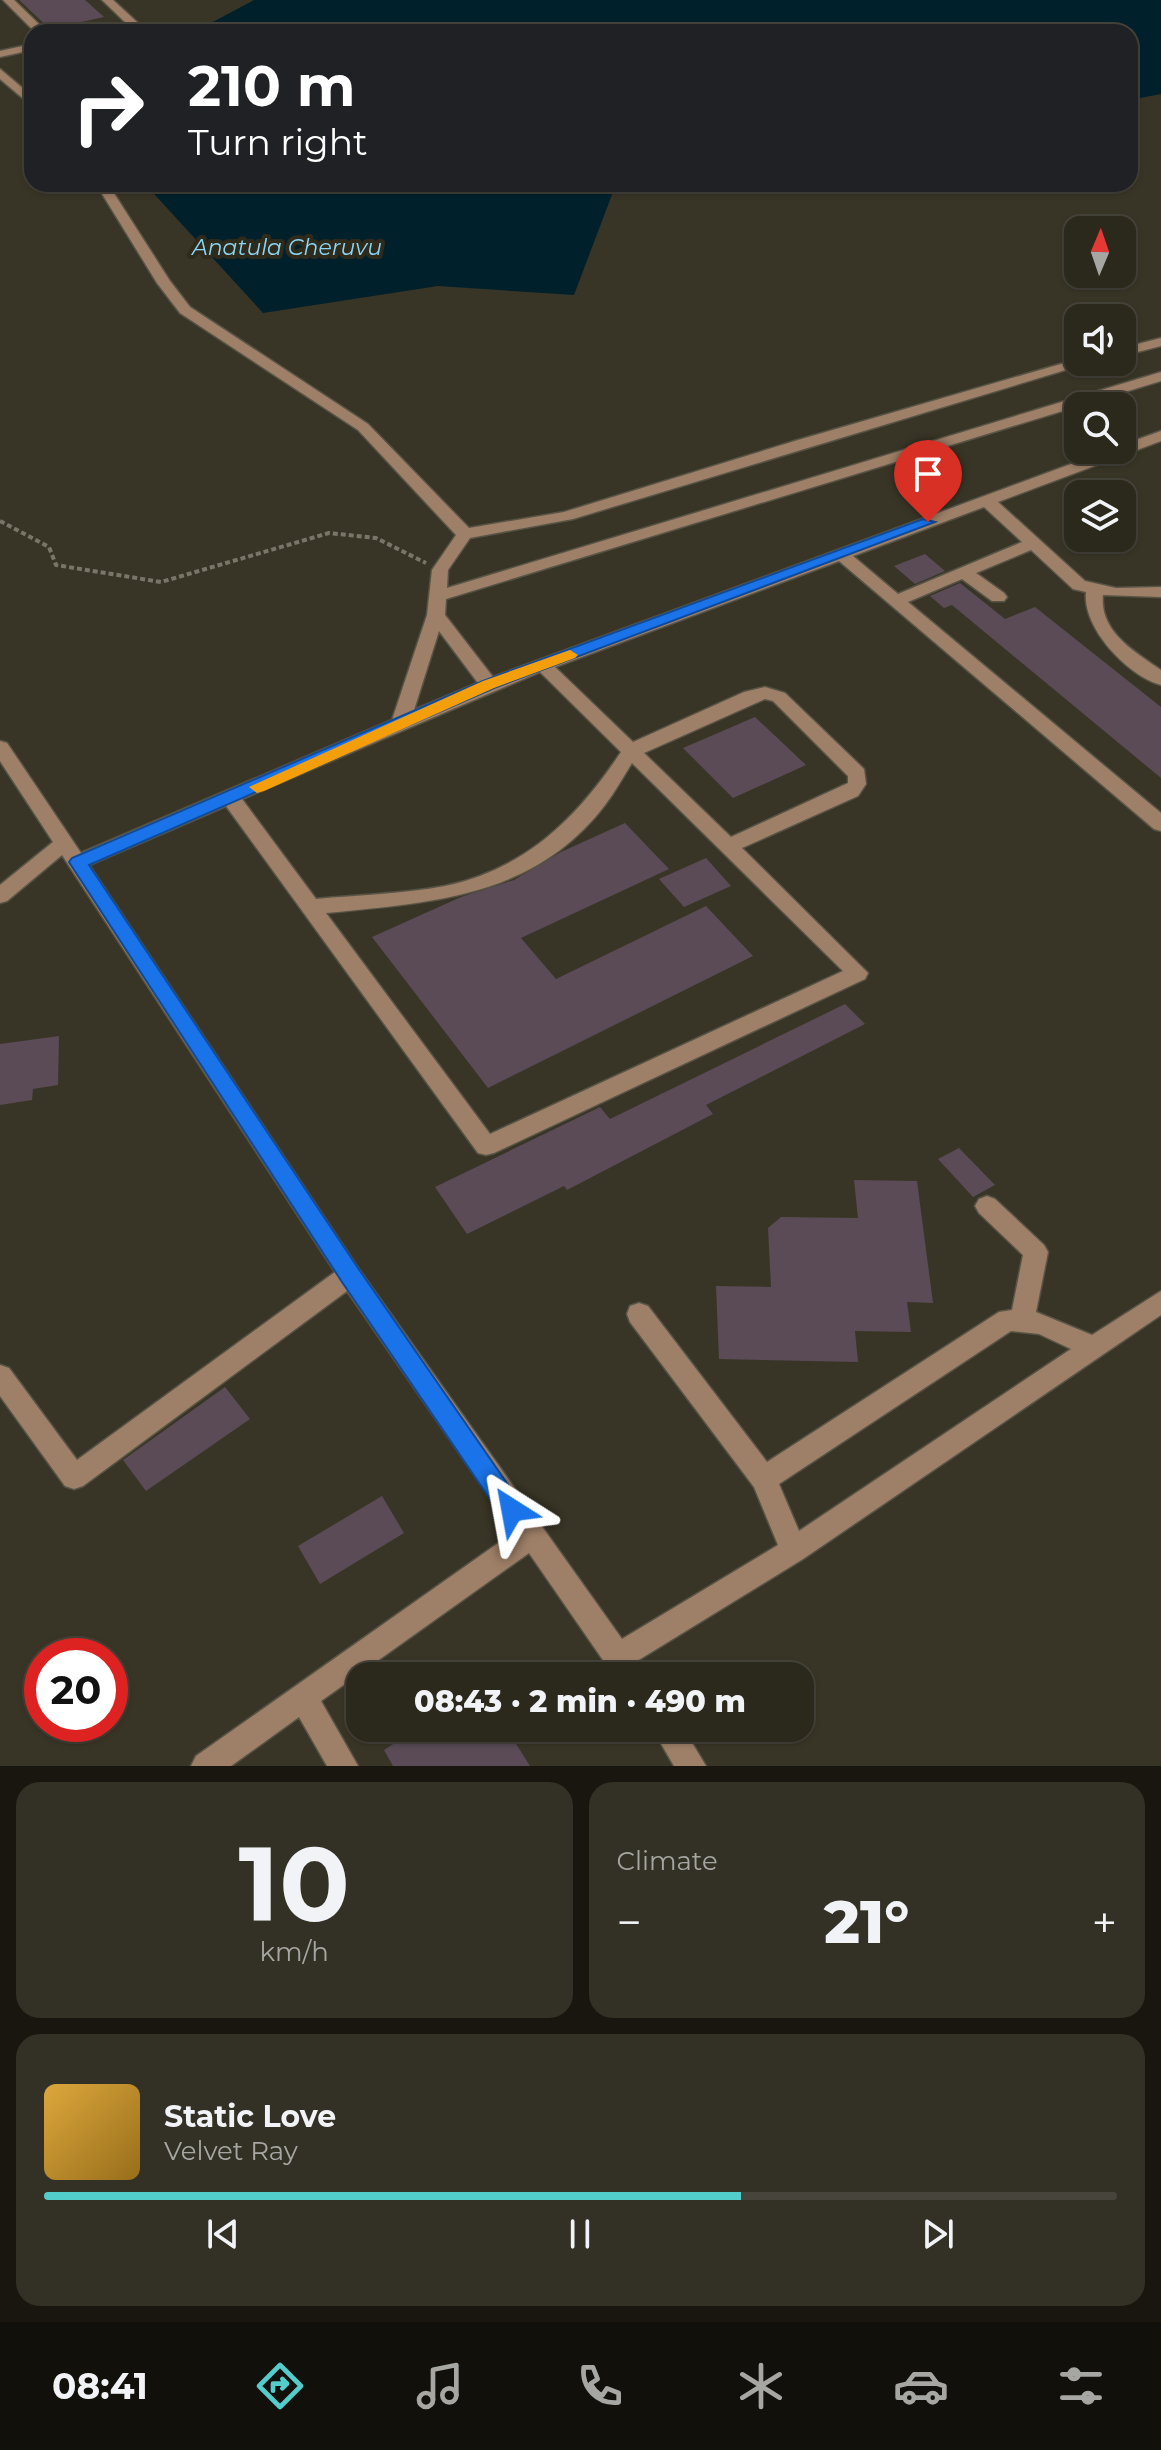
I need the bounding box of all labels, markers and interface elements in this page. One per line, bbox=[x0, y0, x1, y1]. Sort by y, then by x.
text: 210 m bbox=[188, 52, 356, 120]
icon: right bbox=[56, 56, 160, 160]
text: Turn right bbox=[188, 120, 368, 164]
north arrow bbox=[1064, 216, 1136, 288]
map controls bbox=[1064, 216, 1136, 552]
water label: Anatula Cheruvu bbox=[190, 234, 382, 261]
button: sound bbox=[1064, 304, 1136, 376]
button: search bbox=[1064, 392, 1136, 464]
pin bbox=[894, 440, 962, 522]
icon: arrive bbox=[906, 452, 950, 496]
button: layers bbox=[1064, 480, 1136, 552]
position arrow bbox=[470, 1468, 554, 1552]
speed limit sign: 20 bbox=[24, 1638, 128, 1742]
text: 08:43 · 2 min · 490 m bbox=[414, 1683, 746, 1720]
text: 10 bbox=[239, 1820, 350, 1947]
text: Climate bbox=[617, 1845, 718, 1877]
text: 21° bbox=[824, 1885, 909, 1958]
text: − bbox=[617, 1895, 642, 1949]
text: + bbox=[1092, 1895, 1117, 1949]
text: km/h bbox=[260, 1936, 329, 1968]
text: Static Love bbox=[164, 2098, 336, 2135]
text: Velvet Ray bbox=[164, 2135, 298, 2167]
icon: previous bbox=[201, 2212, 245, 2256]
icon: pause bbox=[558, 2212, 602, 2256]
icon: next bbox=[916, 2212, 960, 2256]
icon: directions bbox=[252, 2358, 308, 2414]
icon: music bbox=[412, 2358, 468, 2414]
icon: phone bbox=[572, 2358, 628, 2414]
icon: climate bbox=[733, 2358, 789, 2414]
icon: car bbox=[893, 2358, 949, 2414]
icon: filters bbox=[1053, 2358, 1109, 2414]
text: 08:41 bbox=[52, 2364, 148, 2408]

